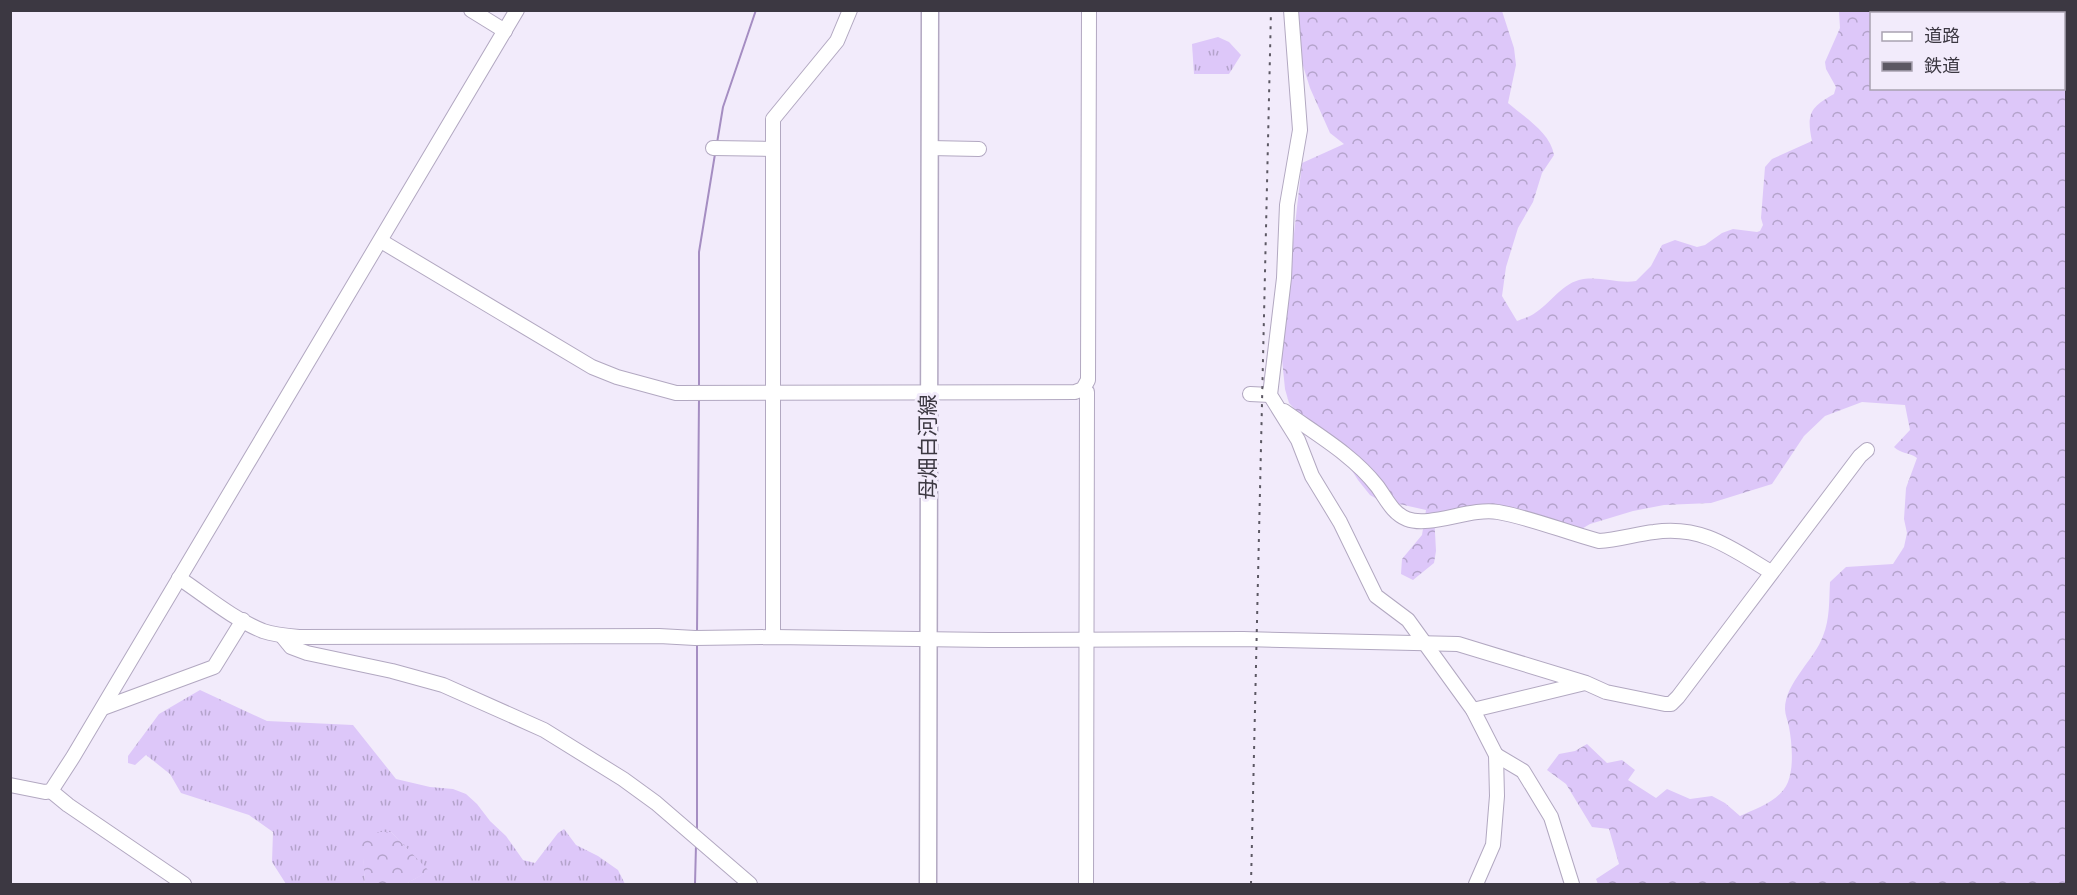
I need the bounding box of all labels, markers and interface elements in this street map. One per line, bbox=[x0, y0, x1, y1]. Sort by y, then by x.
legend bbox=[1870, 12, 2065, 90]
text: 道路 bbox=[1924, 24, 1960, 47]
text: 鉄道 bbox=[1924, 54, 1960, 77]
street label: 母畑白河線 bbox=[914, 395, 941, 500]

